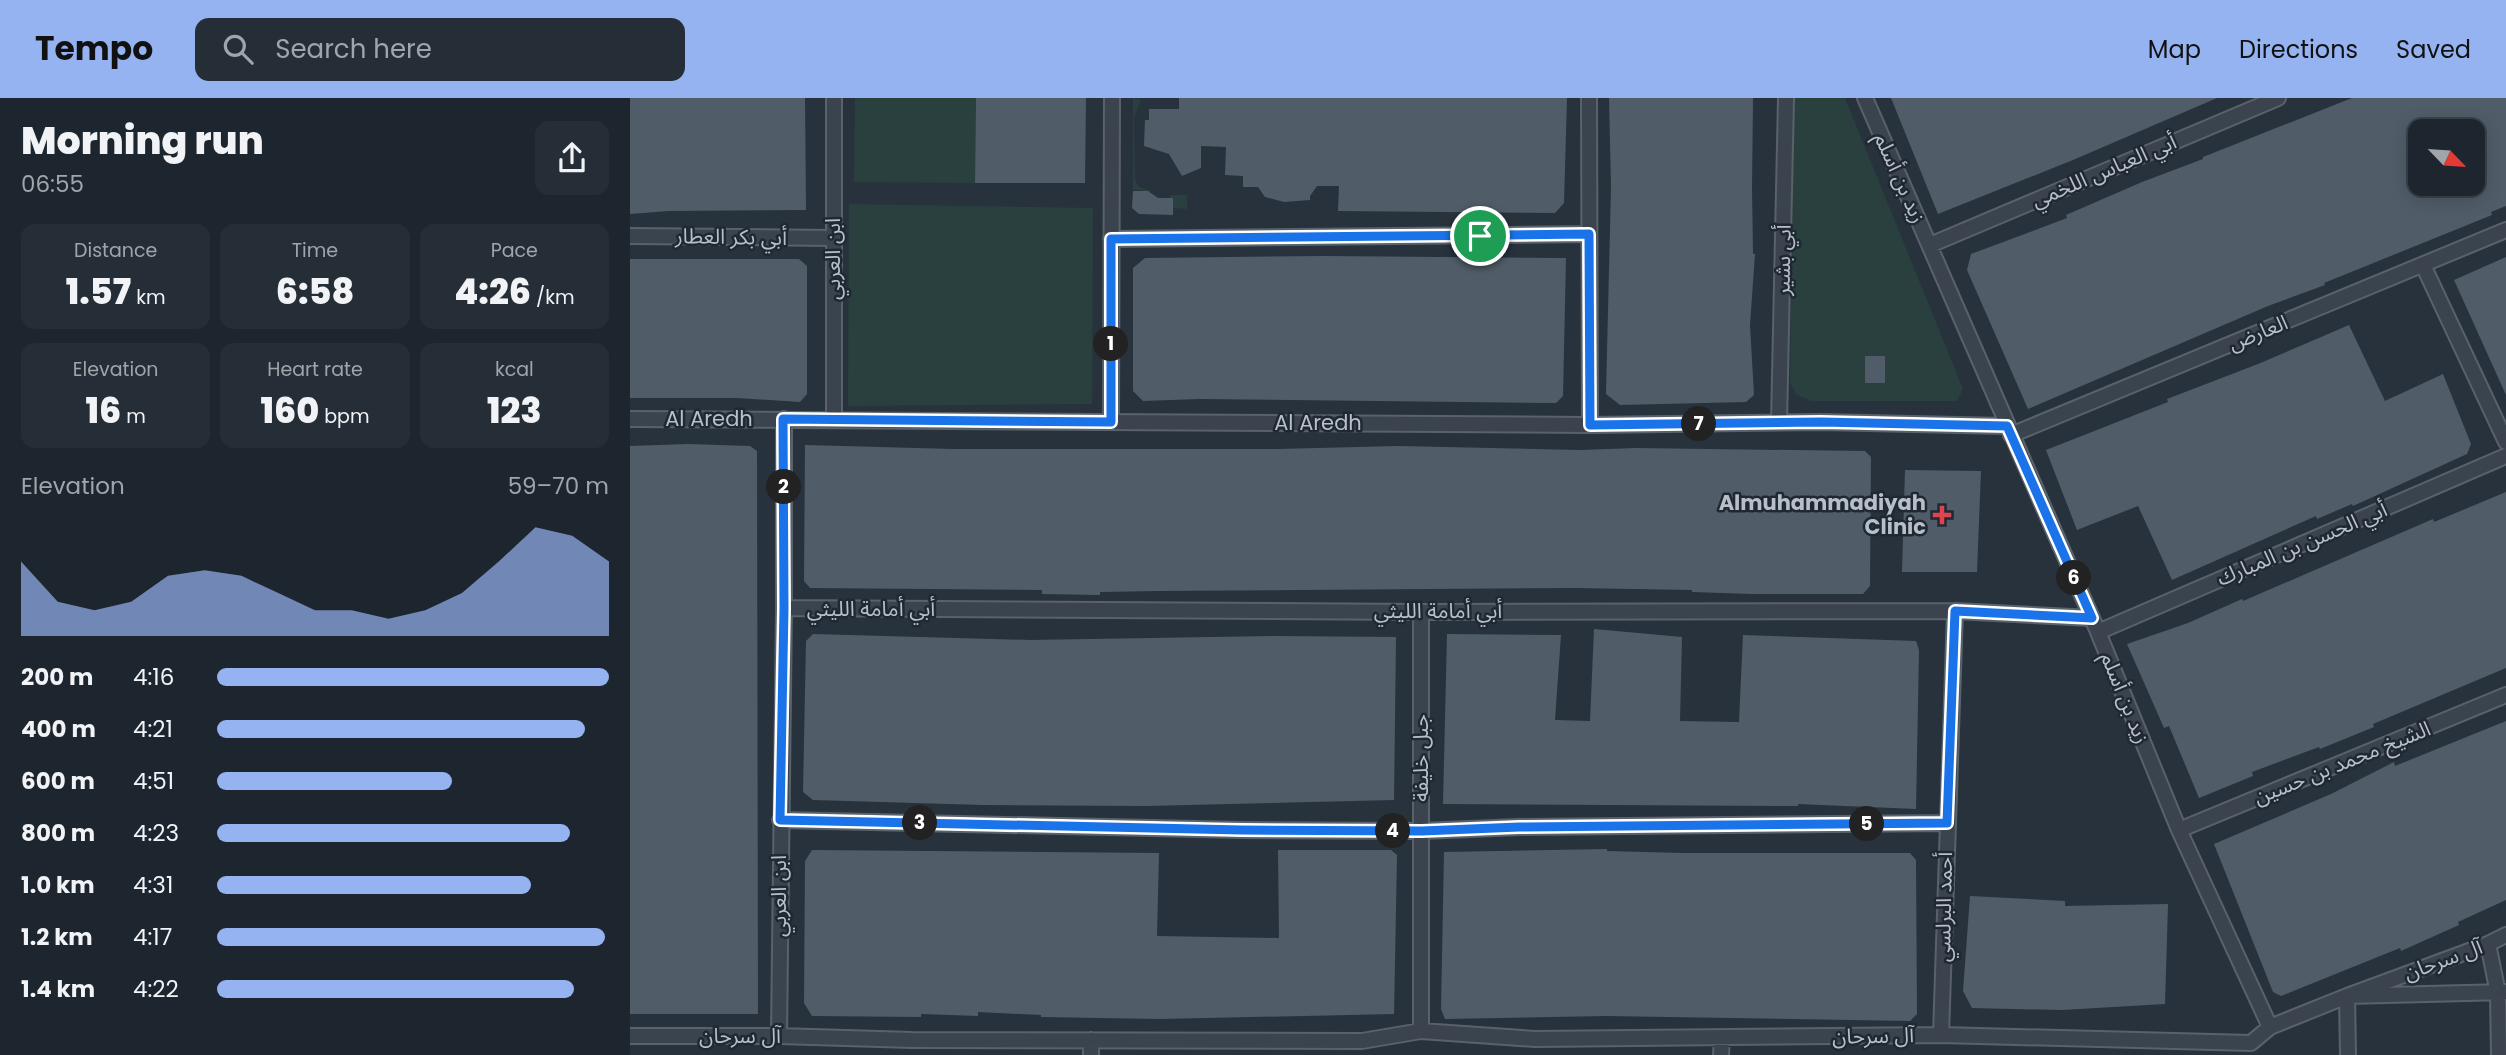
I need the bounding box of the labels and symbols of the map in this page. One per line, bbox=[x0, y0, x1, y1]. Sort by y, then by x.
north arrow bbox=[2408, 119, 2485, 196]
street label: أبي العباس اللخمي bbox=[2027, 127, 2182, 216]
street label: زيد بن أسلم bbox=[1867, 128, 1933, 228]
pin bbox=[1450, 206, 1510, 266]
street label: ابن العربي bbox=[818, 218, 849, 300]
street label: أبي بكر العطار bbox=[674, 221, 787, 254]
street label: أبي بشير bbox=[1767, 224, 1799, 297]
street label: العارض bbox=[2224, 307, 2292, 358]
pin: 1 bbox=[1093, 327, 1128, 362]
street label: Al Aredh bbox=[665, 404, 753, 433]
pin: 7 bbox=[1682, 406, 1716, 442]
street label: Al Aredh bbox=[1274, 408, 1362, 437]
pin: 2 bbox=[766, 470, 802, 504]
place label: Almuhammadiyah Clinic bbox=[1719, 488, 1926, 541]
street label: أبي الحسن بن المبارك bbox=[2212, 495, 2392, 594]
marker: Almuhammadiyah Clinic bbox=[1932, 505, 1952, 525]
pin: 6 bbox=[2056, 560, 2092, 596]
street label: أبي أمامة الليثي bbox=[807, 594, 935, 625]
street label: أبي أمامة الليثي bbox=[1374, 596, 1502, 627]
street label: زيد بن أسلم bbox=[2093, 648, 2157, 748]
street label: جبل خليفة bbox=[1406, 714, 1435, 802]
street label: الشيخ محمد بن حسين bbox=[2249, 714, 2435, 812]
pin: 3 bbox=[902, 806, 938, 840]
pin: 5 bbox=[1850, 806, 1884, 842]
pin: 4 bbox=[1376, 814, 1410, 848]
street label: أحمد البرلسي bbox=[1928, 852, 1961, 962]
street label: ابن العربي bbox=[764, 855, 795, 937]
street label: آل سرحان bbox=[2399, 932, 2487, 987]
street label: آل سرحان bbox=[1832, 1020, 1915, 1051]
street label: آل سرحان bbox=[699, 1021, 782, 1050]

